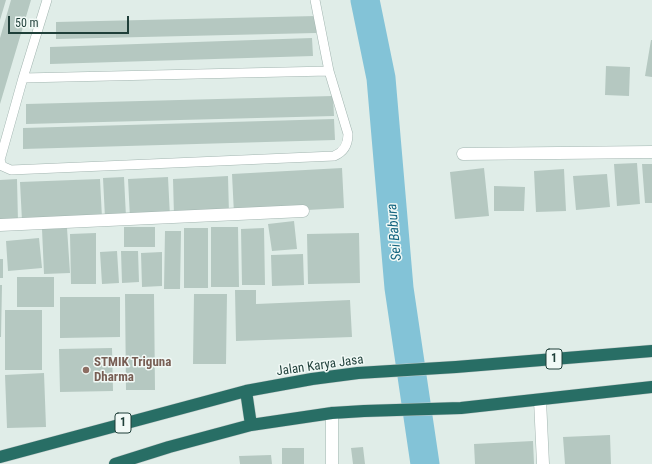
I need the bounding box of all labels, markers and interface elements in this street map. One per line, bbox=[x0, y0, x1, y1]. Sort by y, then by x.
scale bar bbox=[10, 8, 131, 34]
text: 50 m bbox=[15, 16, 39, 30]
water label: Sei Babura bbox=[384, 203, 406, 261]
road number: 1 bbox=[546, 349, 562, 369]
street label: Jalan Karya Jasa bbox=[276, 352, 364, 380]
place label: STMIK Triguna Dharma bbox=[94, 355, 171, 386]
marker: STMIK Triguna Dharma bbox=[81, 365, 91, 375]
road number: 1 bbox=[115, 413, 131, 433]

